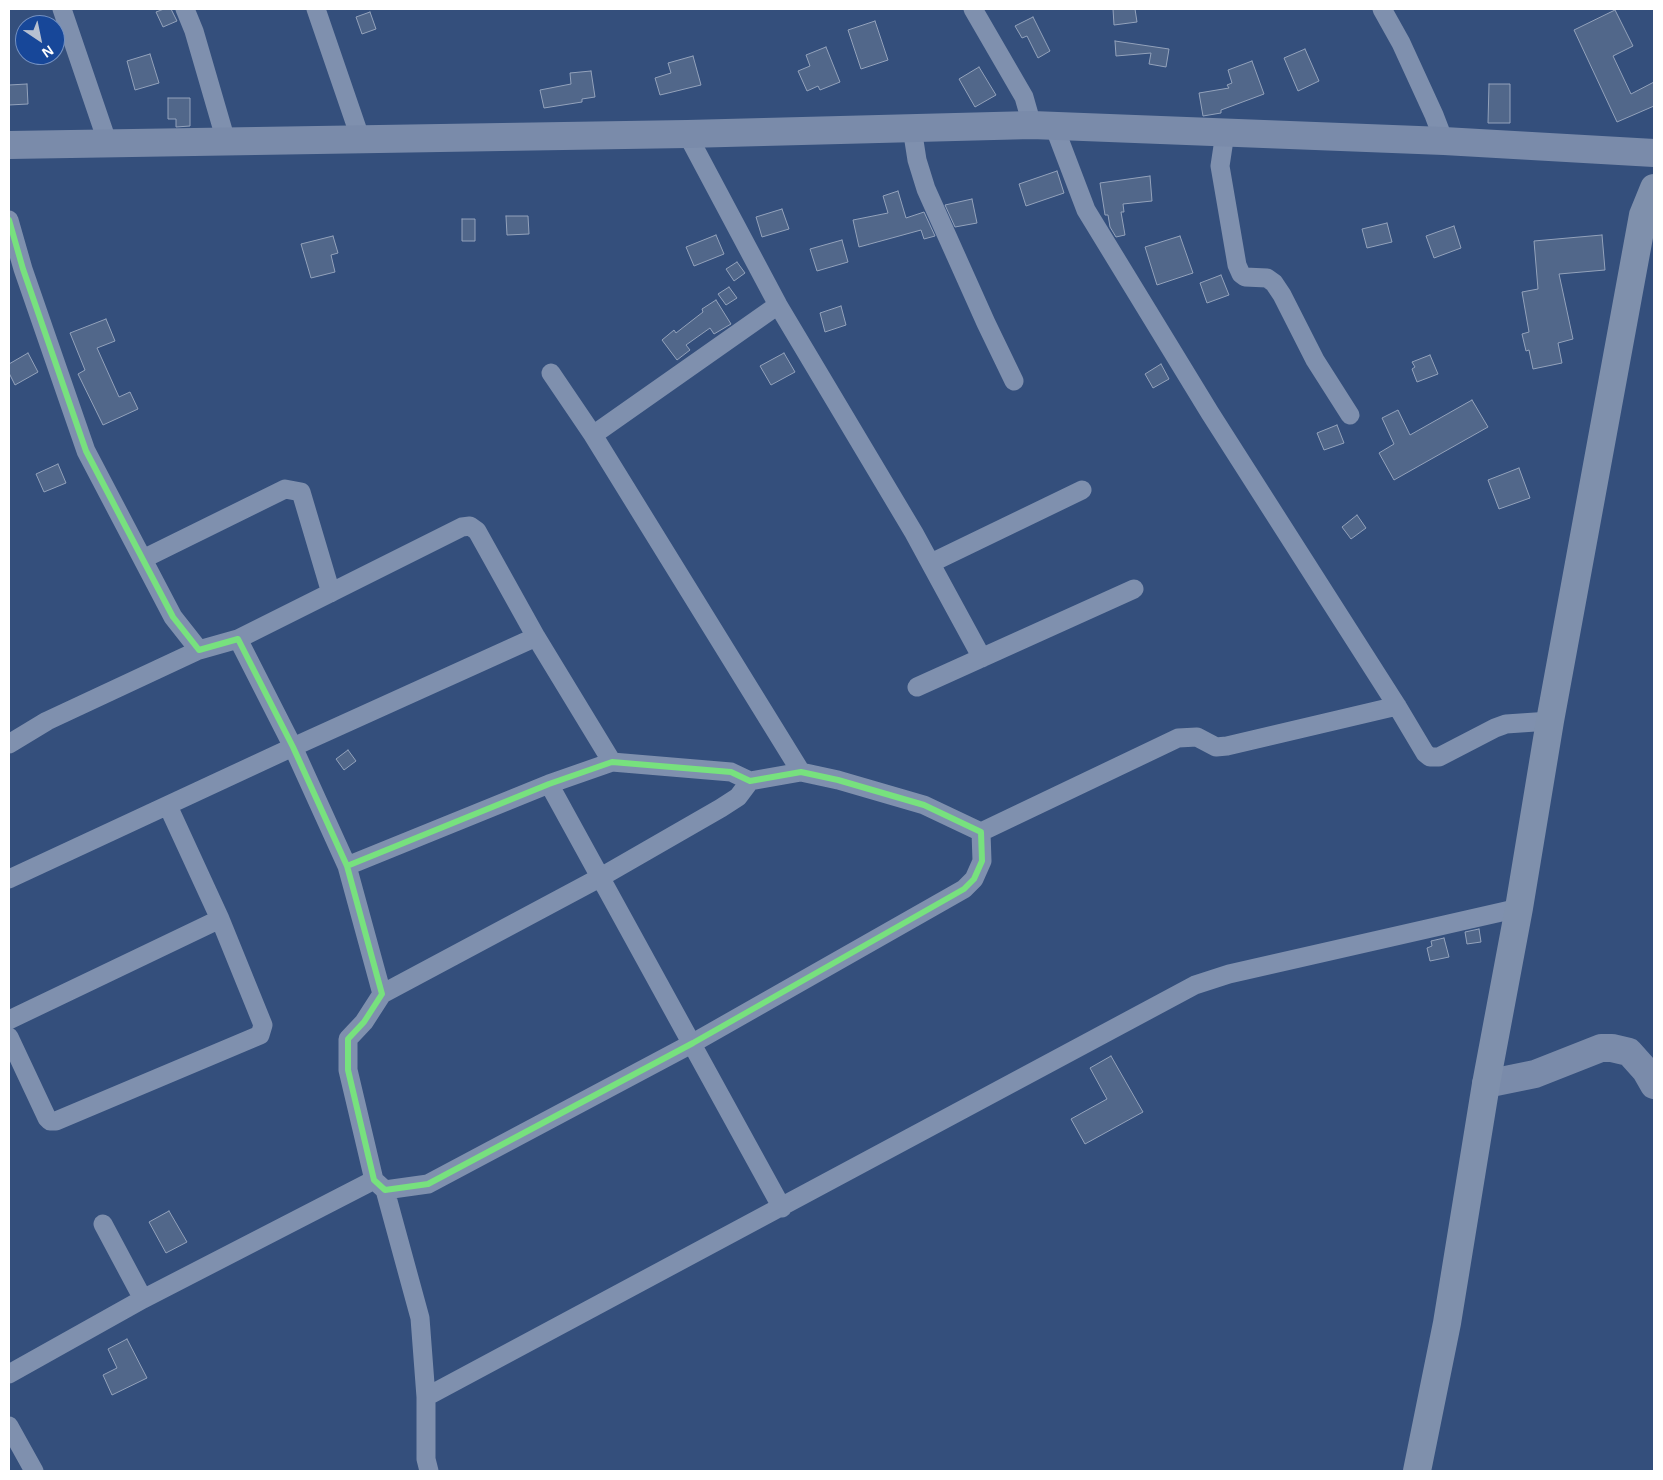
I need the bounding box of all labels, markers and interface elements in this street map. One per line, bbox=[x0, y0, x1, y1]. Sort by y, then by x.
north arrow bbox=[15, 15, 65, 65]
text: N bbox=[39, 42, 56, 61]

